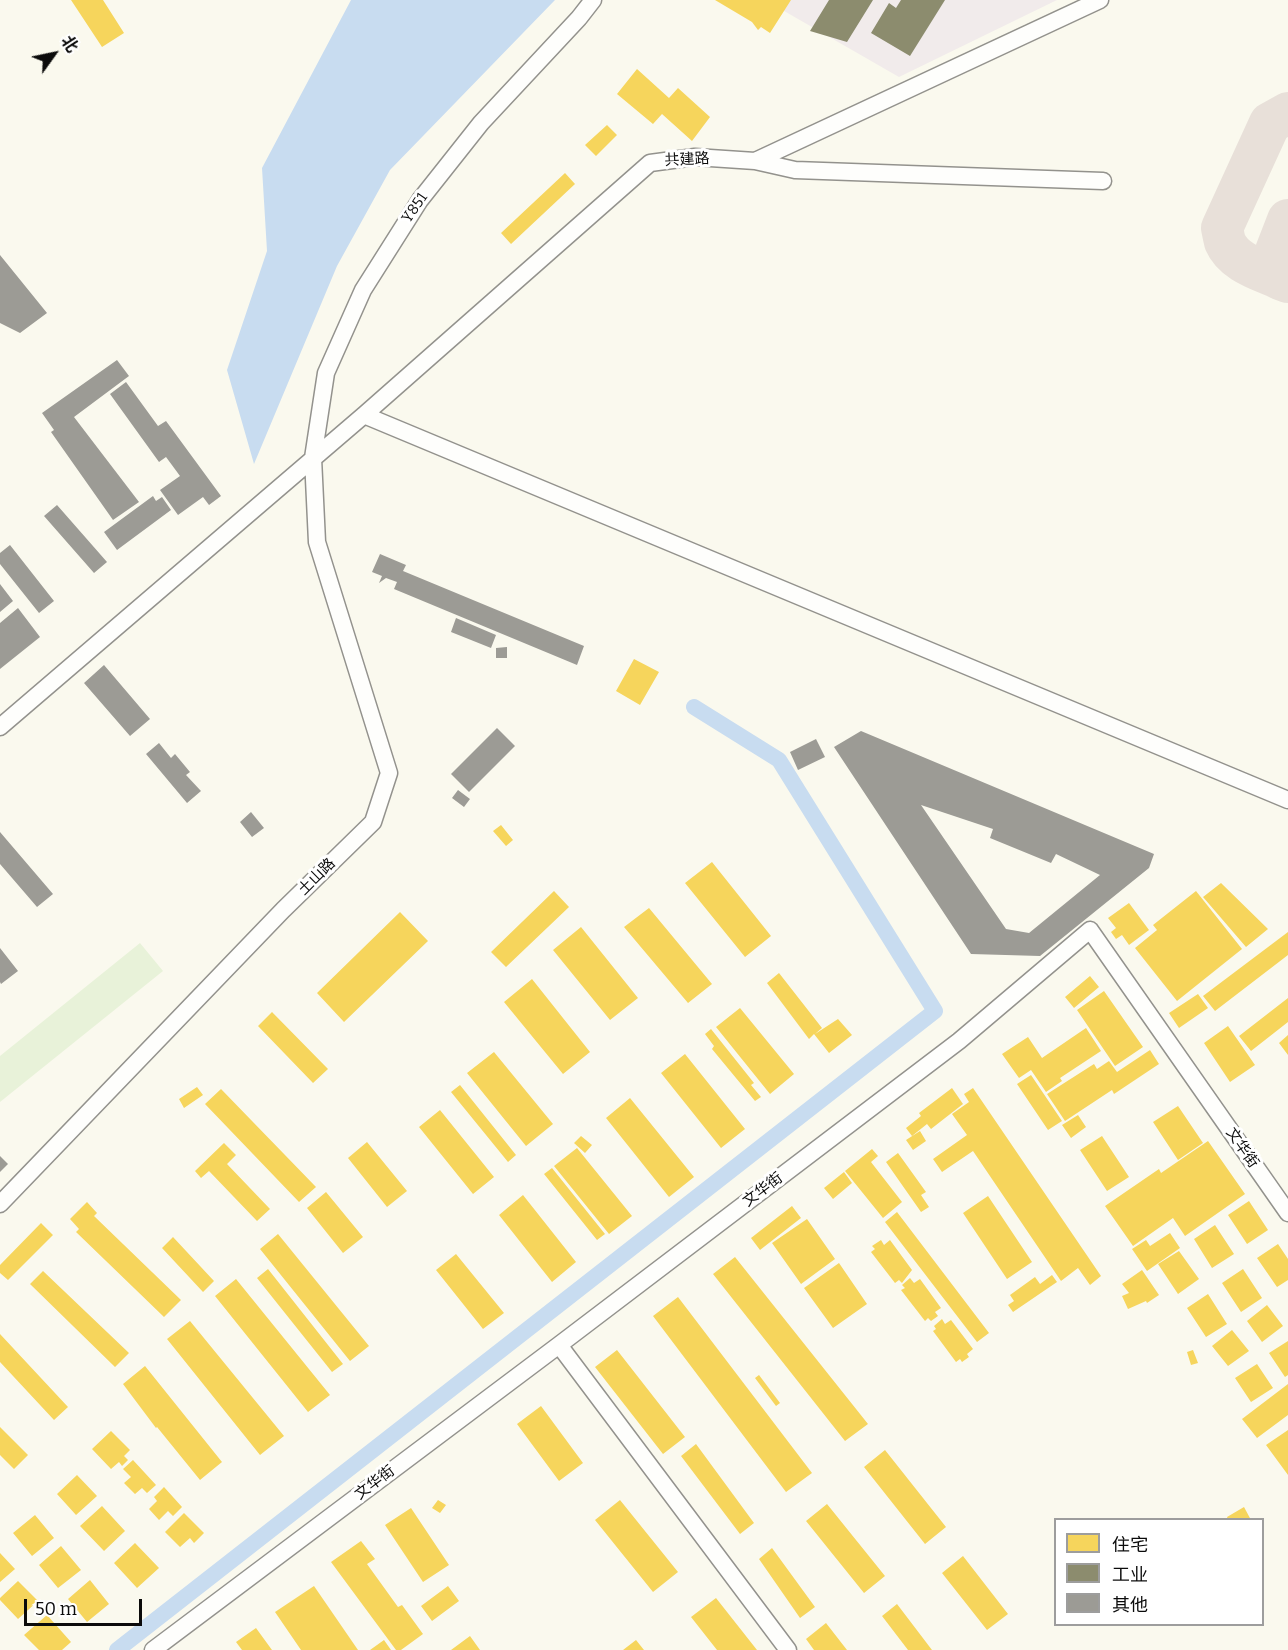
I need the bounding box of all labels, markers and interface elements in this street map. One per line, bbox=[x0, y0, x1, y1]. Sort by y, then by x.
north arrow bbox=[24, 24, 84, 84]
text: 北 bbox=[57, 32, 82, 56]
street label: 共建路 bbox=[664, 150, 710, 170]
street label: Y851 bbox=[398, 189, 432, 227]
street label: 土山路 bbox=[295, 855, 339, 899]
street label: 文华街 bbox=[1222, 1124, 1262, 1172]
street label: 文华街 bbox=[740, 1169, 786, 1211]
street label: 文华街 bbox=[352, 1462, 398, 1504]
legend bbox=[1054, 1518, 1264, 1626]
text: 住宅 bbox=[1112, 1534, 1148, 1556]
text: 工业 bbox=[1112, 1564, 1148, 1586]
scale bar bbox=[27, 1587, 146, 1625]
text: 其他 bbox=[1112, 1594, 1148, 1616]
text: 50 m bbox=[35, 1598, 77, 1620]

